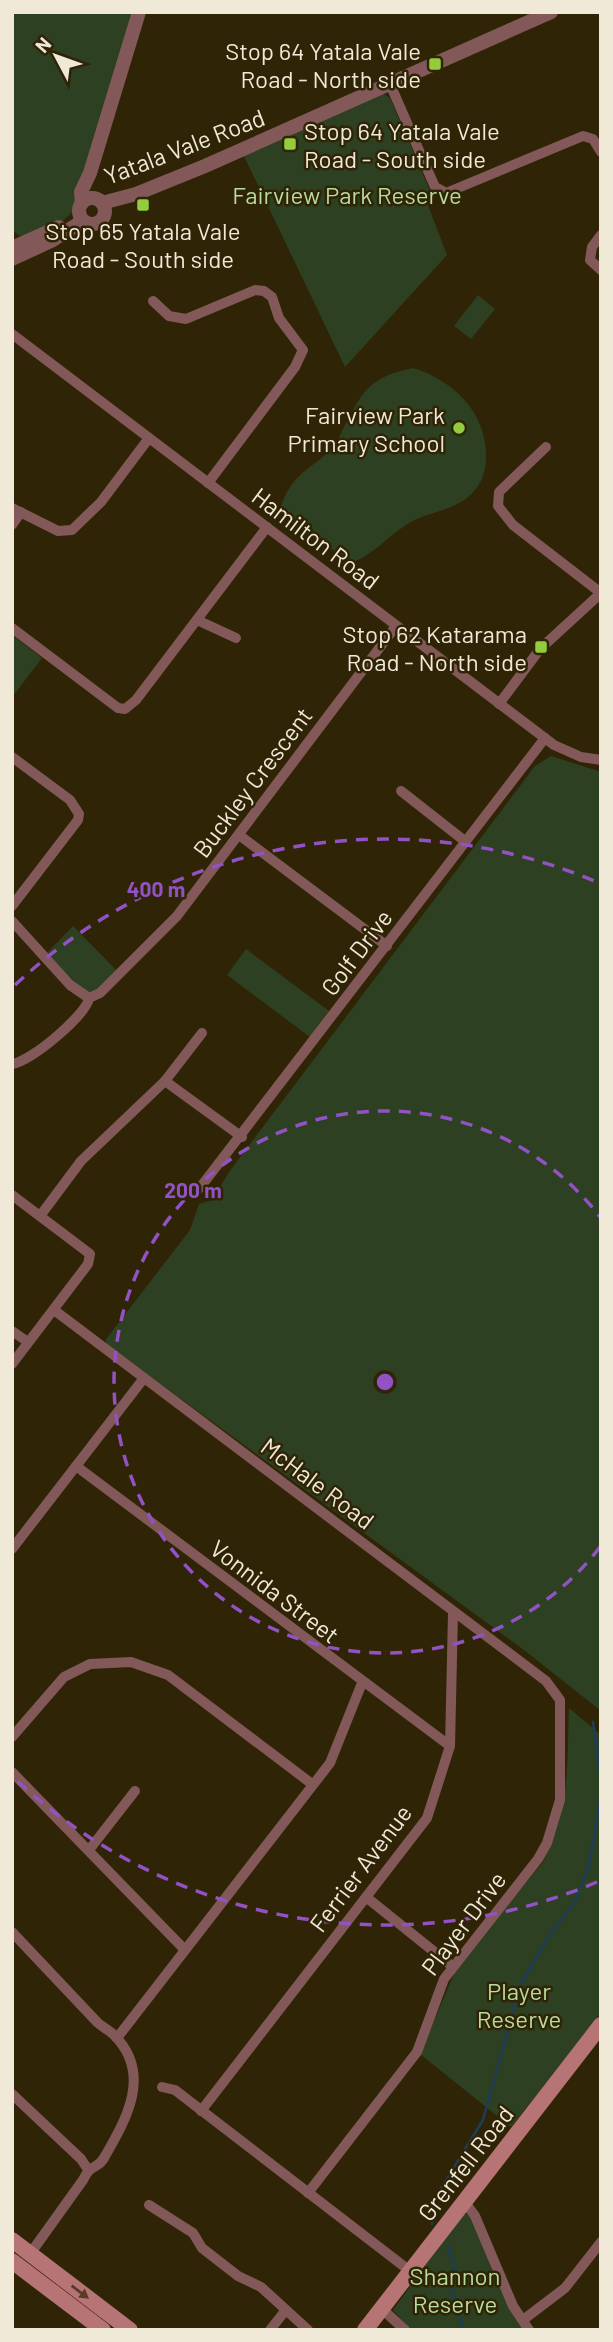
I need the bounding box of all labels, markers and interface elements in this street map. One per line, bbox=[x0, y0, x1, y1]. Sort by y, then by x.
north arrow bbox=[21, 21, 91, 91]
text: N bbox=[30, 32, 56, 57]
place label: Stop 64 Yatala Vale Road - North side bbox=[225, 36, 421, 93]
marker: Stop 64 Yatala Vale Road - North side bbox=[427, 56, 443, 72]
street label: Yatala Vale Road bbox=[100, 102, 268, 190]
place label: Stop 64 Yatala Vale Road - South side bbox=[304, 116, 500, 173]
marker: Stop 64 Yatala Vale Road - South side bbox=[282, 136, 298, 152]
park label: Fairview Park Reserve bbox=[232, 180, 462, 209]
marker: Stop 65 Yatala Vale Road - South side bbox=[135, 197, 151, 213]
place label: Stop 65 Yatala Vale Road - South side bbox=[46, 216, 240, 273]
place label: Fairview Park Primary School bbox=[288, 400, 445, 457]
marker: Fairview Park Primary School bbox=[451, 420, 467, 436]
street label: Hamilton Road bbox=[247, 481, 385, 595]
place label: Stop 62 Katarama Road - North side bbox=[343, 619, 527, 676]
marker: Stop 62 Katarama Road - North side bbox=[533, 639, 549, 655]
street label: Buckley Crescent bbox=[186, 701, 318, 863]
text: 400 m bbox=[127, 876, 185, 901]
street label: Golf Drive bbox=[314, 903, 398, 1001]
text: 200 m bbox=[164, 1177, 222, 1202]
centre of rings bbox=[373, 1370, 397, 1394]
street label: McHale Road bbox=[256, 1431, 380, 1535]
street label: Vonnida Street bbox=[205, 1533, 345, 1649]
street label: Ferrier Avenue bbox=[303, 1799, 417, 1937]
street label: Player Drive bbox=[415, 1865, 511, 1981]
park label: Player Reserve bbox=[477, 1976, 561, 2033]
street label: Grenfell Road bbox=[411, 2100, 519, 2226]
park label: Shannon Reserve bbox=[410, 2261, 500, 2318]
one-way arrow bbox=[71, 2284, 89, 2298]

